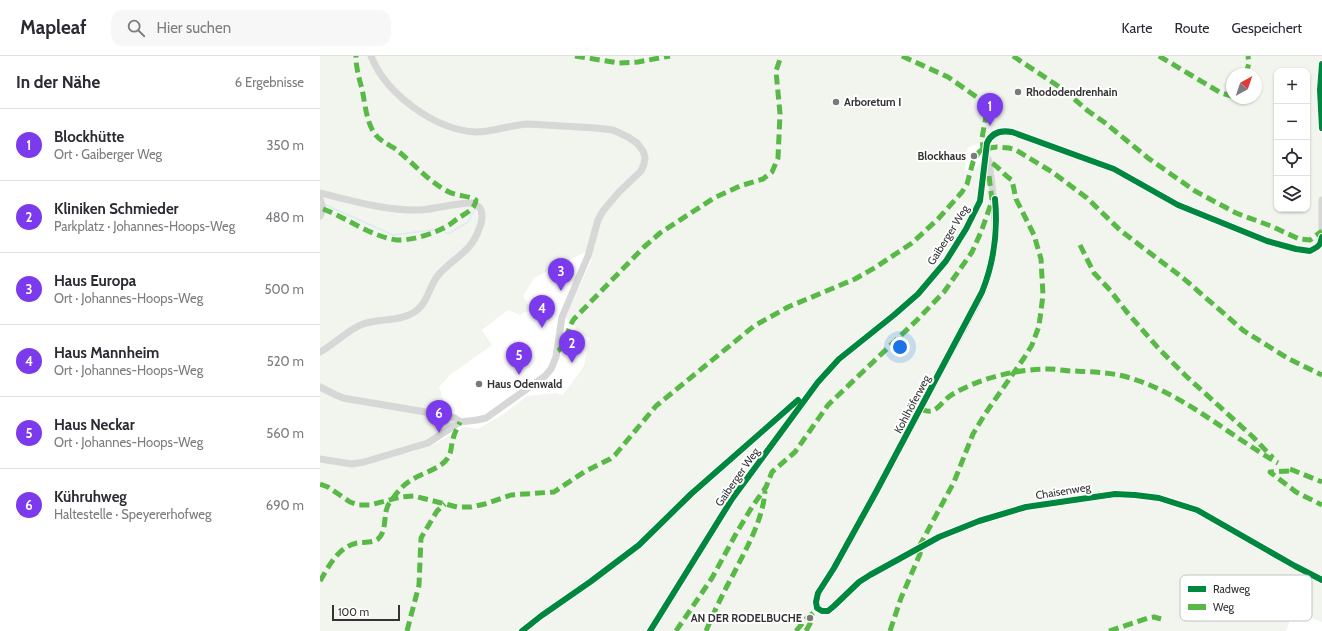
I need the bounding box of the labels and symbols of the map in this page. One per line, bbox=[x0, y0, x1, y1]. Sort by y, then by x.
north arrow bbox=[1226, 68, 1262, 104]
place label: Rhododendrenhain bbox=[1026, 85, 1118, 99]
marker: Rhododendrenhain bbox=[1013, 87, 1023, 97]
pin: 1 bbox=[977, 93, 1003, 126]
place label: Arboretum I bbox=[844, 95, 901, 109]
marker: Arboretum I bbox=[831, 97, 841, 107]
place label: Blockhaus bbox=[918, 149, 966, 163]
marker: Blockhaus bbox=[969, 151, 979, 161]
street label: Gaiberger Weg bbox=[924, 202, 972, 268]
pin: 3 bbox=[548, 258, 574, 291]
pin: 4 bbox=[529, 295, 555, 328]
pin: 2 bbox=[559, 330, 585, 363]
your location bbox=[890, 337, 910, 357]
pin: 5 bbox=[506, 342, 532, 375]
street label: Kohlhöferweg bbox=[891, 372, 933, 436]
place label: Haus Odenwald bbox=[487, 377, 562, 391]
marker: Haus Odenwald bbox=[474, 379, 484, 389]
pin: 6 bbox=[426, 400, 452, 433]
street label: Gaiberger Weg bbox=[712, 445, 763, 509]
street label: Chaisenweg bbox=[1034, 480, 1092, 502]
legend bbox=[1180, 575, 1312, 621]
text: Radweg bbox=[1213, 582, 1251, 596]
text: Weg bbox=[1213, 600, 1235, 614]
scale bar bbox=[332, 603, 400, 622]
place label: AN DER RODELBUCHE bbox=[691, 611, 802, 625]
marker: AN DER RODELBUCHE bbox=[805, 613, 815, 623]

